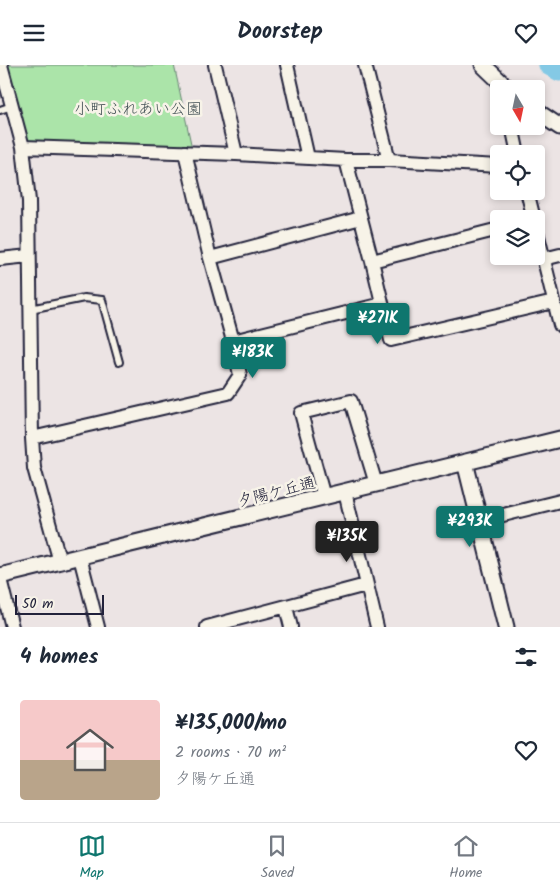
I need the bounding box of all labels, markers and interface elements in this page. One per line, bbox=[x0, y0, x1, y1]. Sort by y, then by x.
text: Doorstep bbox=[237, 15, 323, 50]
icon: menu bbox=[20, 19, 48, 47]
icon: heart bbox=[512, 19, 540, 47]
north arrow bbox=[490, 80, 545, 135]
map controls bbox=[490, 80, 545, 265]
park label: 小町ふれあい公園 bbox=[74, 97, 202, 122]
button: locate bbox=[490, 145, 545, 200]
button: layers bbox=[490, 210, 545, 265]
pin: ¥271K bbox=[343, 303, 413, 345]
text: ¥271K bbox=[357, 306, 399, 331]
pin: ¥183K bbox=[218, 337, 288, 379]
text: ¥183K bbox=[232, 340, 274, 365]
street label: 夕陽ケ丘通 bbox=[235, 471, 318, 514]
pin: ¥293K bbox=[435, 505, 505, 548]
text: ¥293K bbox=[447, 509, 493, 534]
pin: ¥135K bbox=[312, 521, 382, 563]
text: ¥135K bbox=[326, 524, 368, 549]
scale bar bbox=[15, 592, 104, 615]
text: 50 m bbox=[22, 593, 53, 615]
text: 4 homes bbox=[20, 641, 98, 674]
icon: filters bbox=[512, 643, 540, 671]
text: ¥135,000/mo bbox=[175, 707, 287, 740]
icon: home bbox=[60, 720, 120, 780]
icon: heart bbox=[512, 736, 540, 764]
text: 2 rooms · 70 m² bbox=[175, 740, 286, 765]
text: 夕陽ケ丘通 bbox=[175, 767, 255, 792]
tab: Map bbox=[78, 832, 106, 884]
tab: Saved bbox=[261, 832, 294, 884]
tab: Home bbox=[449, 832, 482, 884]

